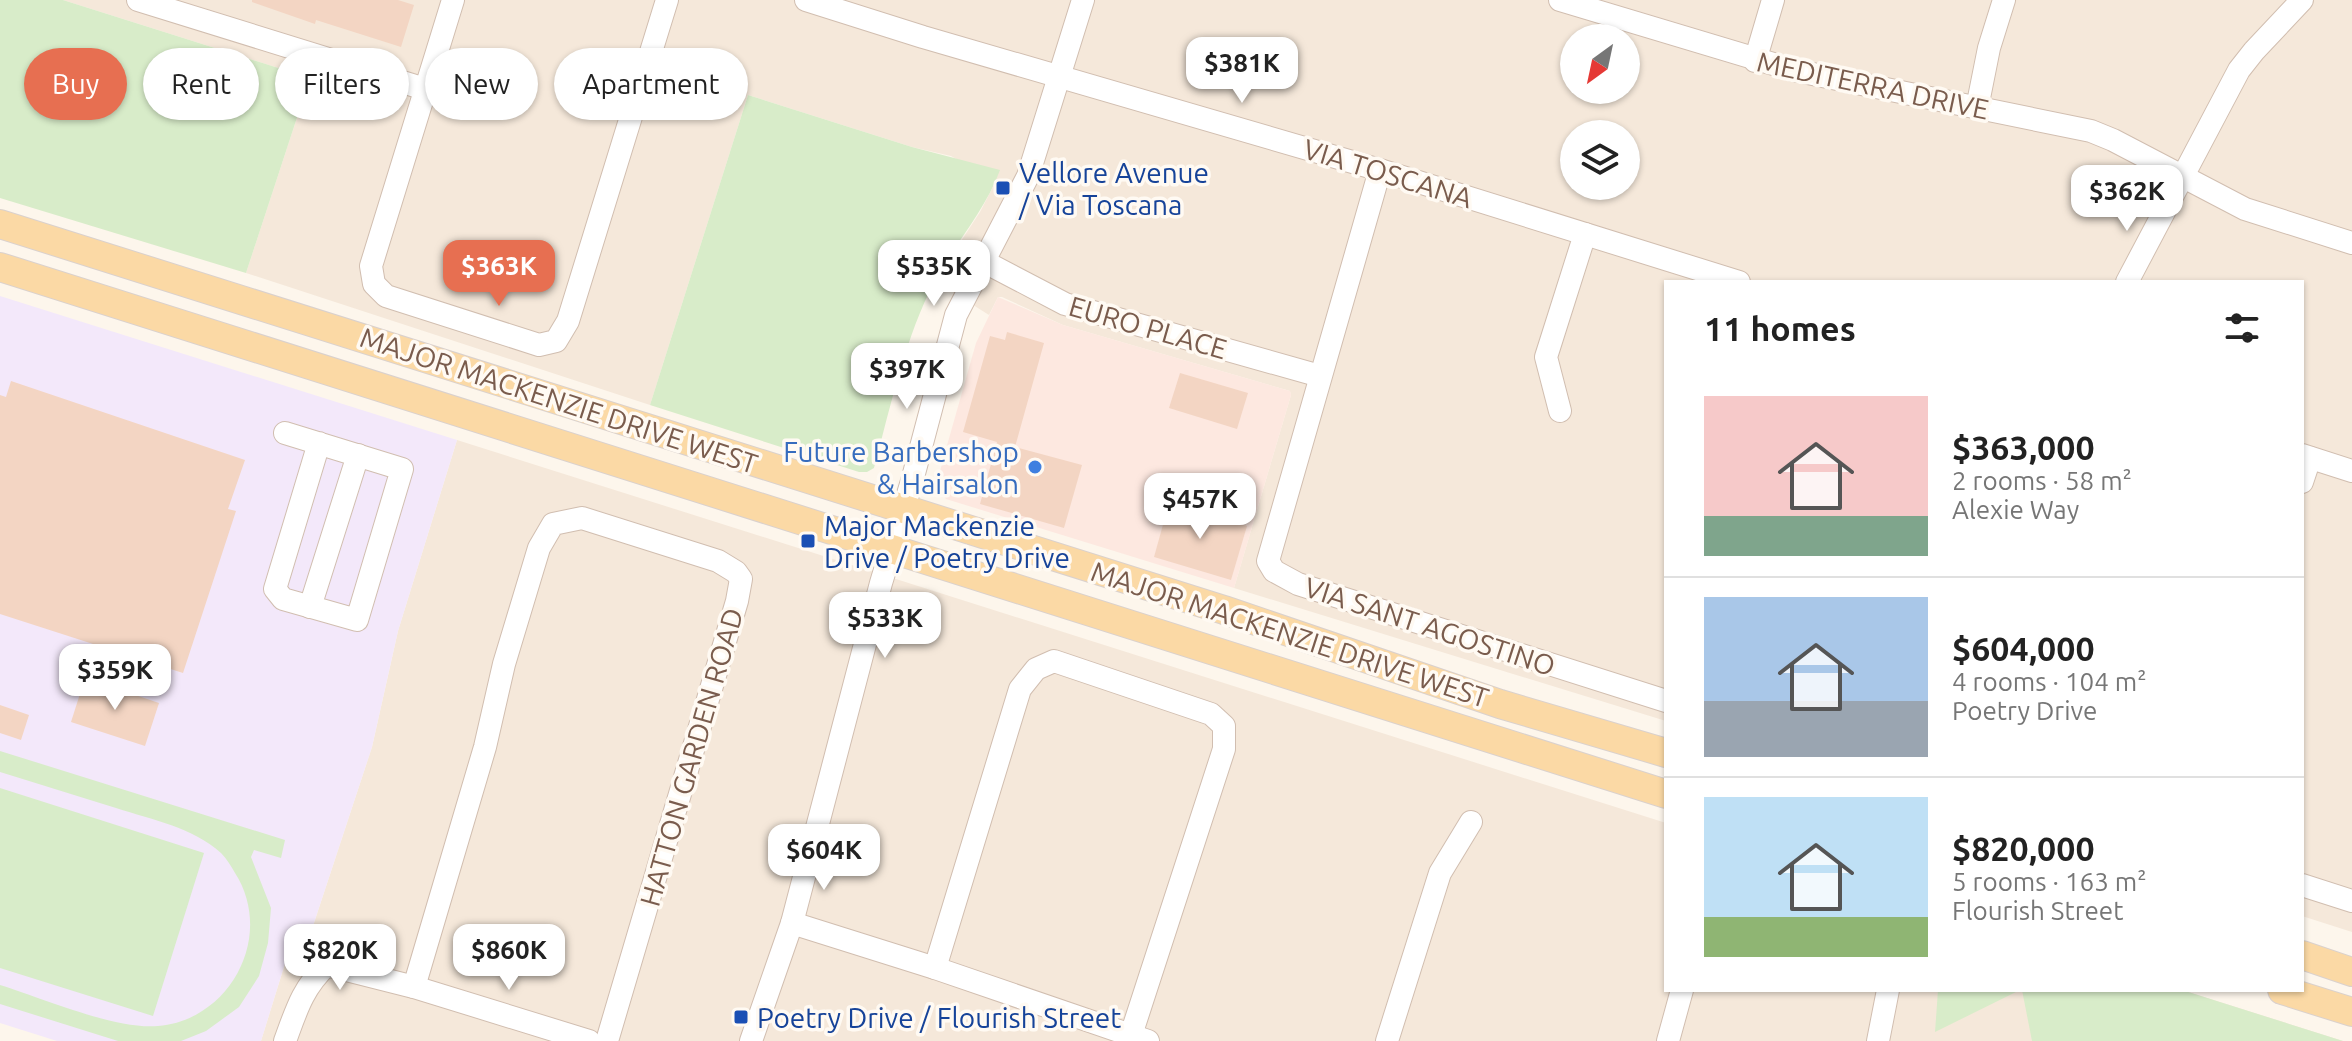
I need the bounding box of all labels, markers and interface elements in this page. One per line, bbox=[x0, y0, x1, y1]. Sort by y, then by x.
north arrow bbox=[1560, 24, 1640, 104]
map controls bbox=[1560, 24, 1640, 200]
pin: $381K bbox=[1186, 37, 1298, 105]
street label: MEDITERRA DRIVE bbox=[1754, 45, 1992, 125]
chip: Buy bbox=[24, 48, 127, 120]
chip: Rent bbox=[143, 48, 259, 120]
chip: Filters bbox=[275, 48, 409, 120]
chip: New bbox=[425, 48, 538, 120]
chip: Apartment bbox=[554, 48, 748, 120]
text: $381K bbox=[1204, 48, 1280, 77]
button: layers bbox=[1560, 120, 1640, 200]
street label: VIA TOSCANA bbox=[1300, 133, 1476, 213]
place label: Vellore Avenue / Via Toscana bbox=[1018, 157, 1209, 220]
pin: $362K bbox=[2071, 165, 2183, 233]
text: $362K bbox=[2089, 176, 2165, 205]
marker: Vellore Avenue / Via Toscana bbox=[994, 179, 1012, 197]
pin: $363K bbox=[443, 240, 555, 308]
pin: $535K bbox=[878, 240, 990, 308]
text: $363K bbox=[461, 251, 537, 280]
text: $535K bbox=[896, 251, 972, 280]
street label: EURO PLACE bbox=[1066, 290, 1230, 364]
icon: filters bbox=[2220, 306, 2264, 350]
text: 11 homes bbox=[1704, 309, 1856, 347]
street label: MAJOR MACKENZIE DRIVE WEST bbox=[356, 321, 762, 479]
pin: $397K bbox=[851, 343, 963, 411]
text: $397K bbox=[869, 354, 945, 383]
icon: home bbox=[1768, 428, 1864, 524]
text: $363,000 bbox=[1952, 428, 2095, 466]
place label: Future Barbershop & Hairsalon bbox=[783, 436, 1019, 499]
marker: Future Barbershop & Hairsalon bbox=[1026, 458, 1044, 476]
text: 2 rooms · 58 m² bbox=[1952, 466, 2132, 495]
pin: $457K bbox=[1144, 473, 1256, 541]
text: $457K bbox=[1162, 484, 1238, 513]
text: Alexie Way bbox=[1952, 495, 2079, 524]
place label: Major Mackenzie Drive / Poetry Drive bbox=[824, 510, 1070, 573]
marker: Major Mackenzie Drive / Poetry Drive bbox=[799, 532, 817, 550]
street label: MAJOR MACKENZIE DRIVE WEST bbox=[1087, 555, 1493, 713]
street label: VIA SANT AGOSTINO bbox=[1301, 571, 1559, 681]
pin: $533K bbox=[829, 592, 941, 660]
text: $533K bbox=[847, 603, 923, 632]
street label: HATTON GARDEN ROAD bbox=[634, 604, 748, 910]
icon: home bbox=[1768, 629, 1864, 725]
text: $604,000 bbox=[1952, 629, 2095, 667]
pin: $359K bbox=[59, 644, 171, 712]
text: $359K bbox=[77, 655, 153, 684]
text: 4 rooms · 104 m² bbox=[1952, 667, 2147, 696]
text: Poetry Drive bbox=[1952, 696, 2097, 725]
pin: $604K bbox=[768, 824, 880, 892]
icon: home bbox=[1768, 829, 1864, 925]
text: $820,000 bbox=[1952, 829, 2095, 867]
text: $604K bbox=[786, 835, 862, 864]
text: 5 rooms · 163 m² bbox=[1952, 867, 2147, 896]
text: Flourish Street bbox=[1952, 896, 2123, 925]
pin: $820K bbox=[284, 924, 396, 992]
pin: $860K bbox=[453, 924, 565, 992]
text: $820K bbox=[302, 935, 378, 964]
text: $860K bbox=[471, 935, 547, 964]
place label: Poetry Drive / Flourish Street bbox=[757, 1002, 1121, 1033]
marker: Poetry Drive / Flourish Street bbox=[732, 1008, 750, 1026]

